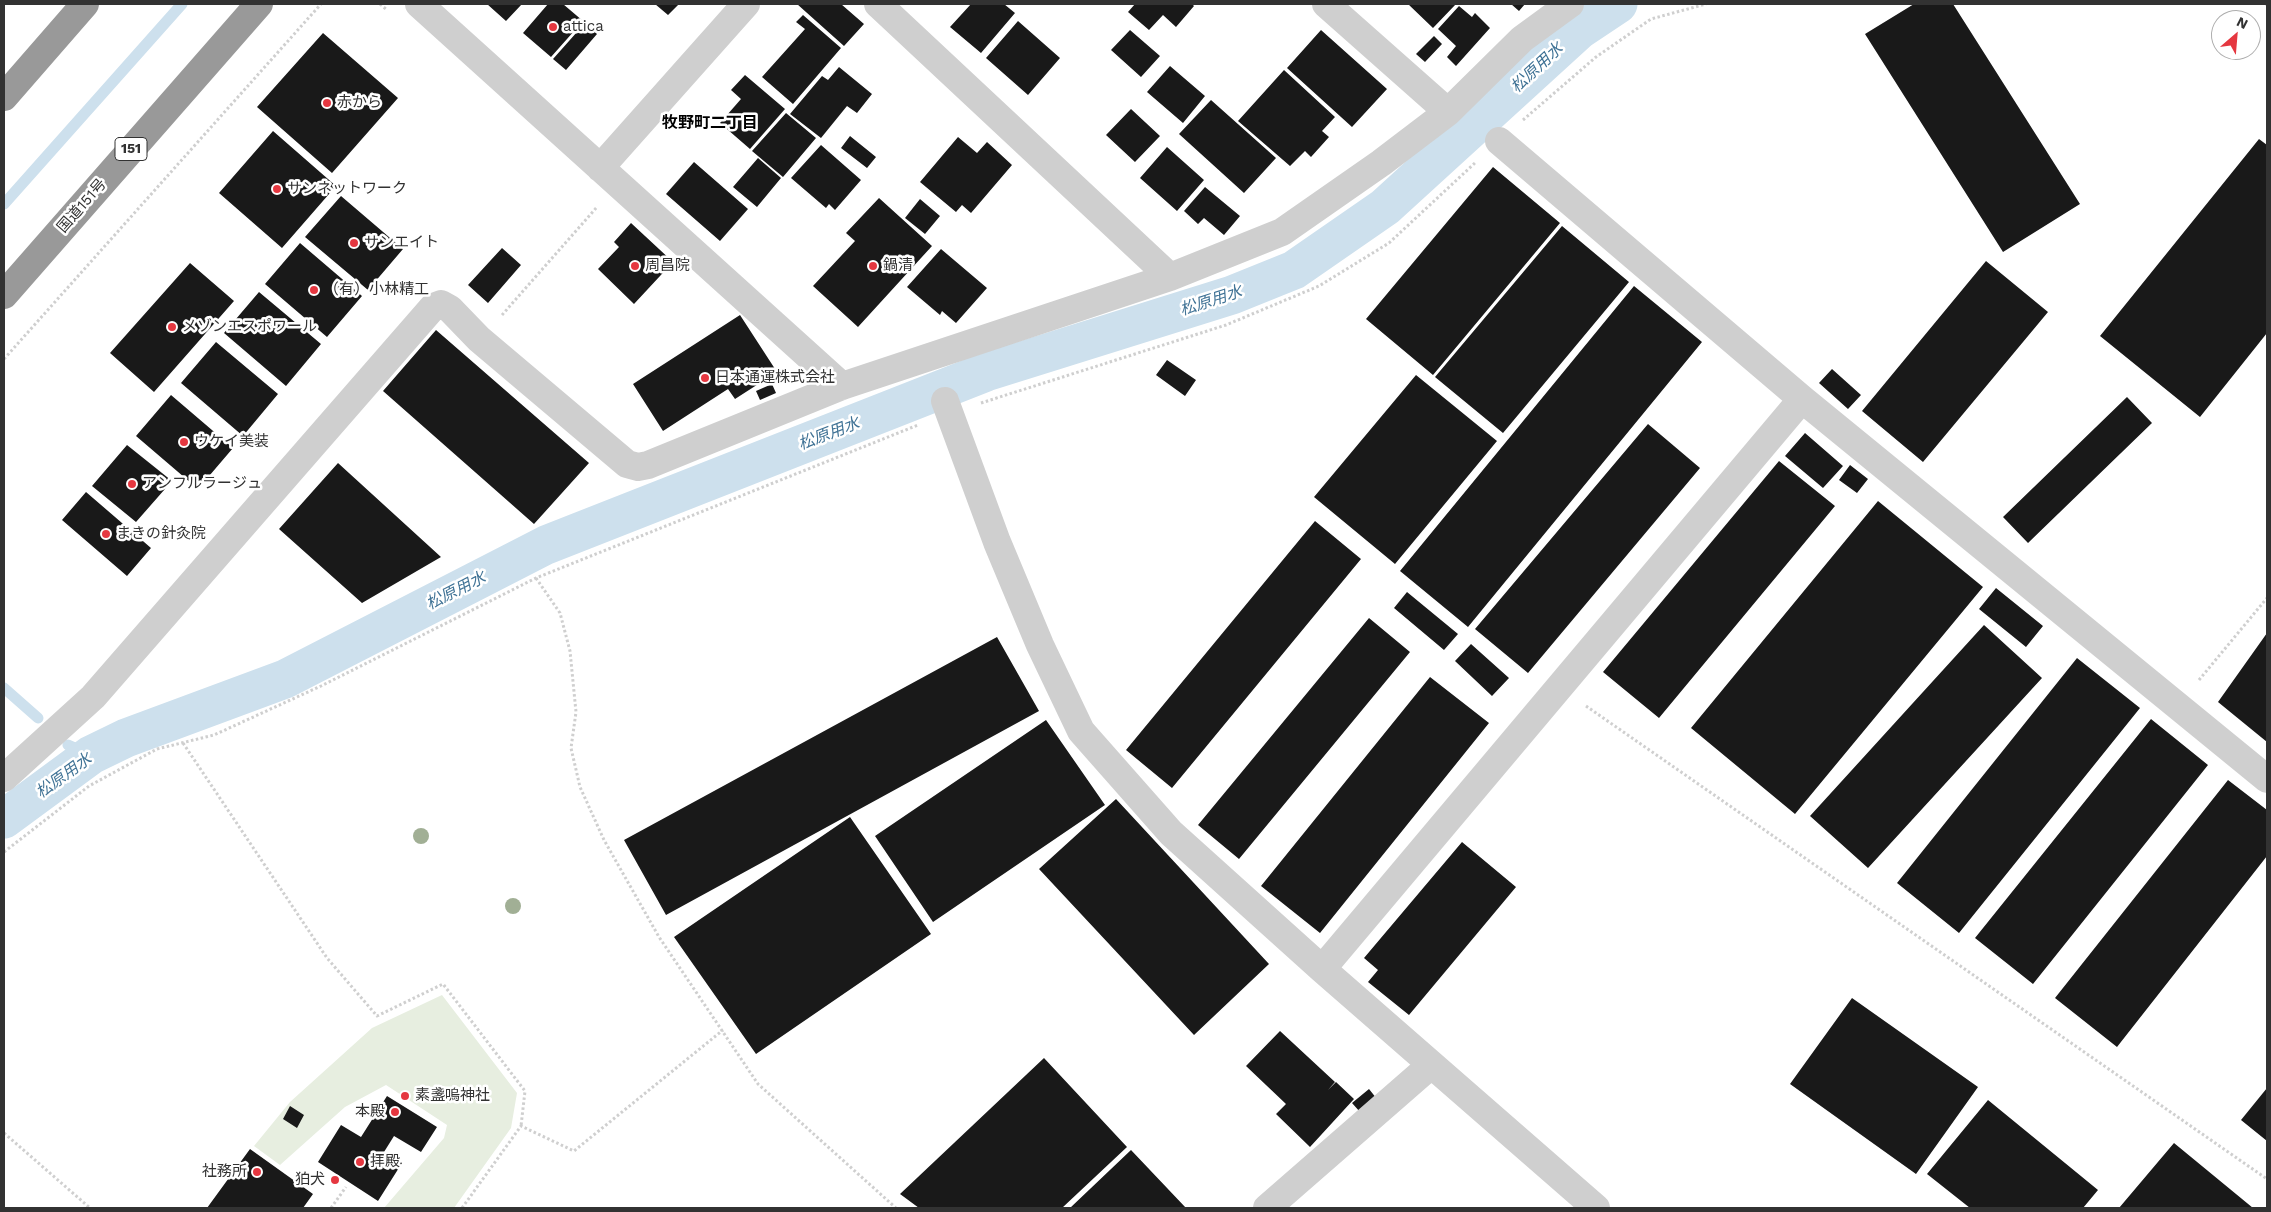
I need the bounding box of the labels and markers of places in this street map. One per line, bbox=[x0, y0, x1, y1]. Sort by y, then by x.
place label: attica bbox=[563, 18, 604, 36]
marker: attica bbox=[547, 21, 559, 33]
place label: 赤から bbox=[337, 94, 382, 112]
marker: 赤から bbox=[321, 97, 333, 109]
place label: サンネットワーク bbox=[287, 180, 407, 198]
marker: サンネットワーク bbox=[271, 183, 283, 195]
place label: サンエイト bbox=[364, 234, 439, 252]
marker: サンエイト bbox=[348, 237, 360, 249]
place label: 周昌院 bbox=[645, 257, 690, 275]
place label: 鍋清 bbox=[883, 257, 913, 275]
marker: 周昌院 bbox=[629, 260, 641, 272]
marker: 鍋清 bbox=[867, 260, 879, 272]
place label: （有）小林精工 bbox=[324, 281, 429, 299]
marker: （有）小林精工 bbox=[308, 284, 320, 296]
place label: メゾンエスポワール bbox=[182, 318, 317, 336]
marker: メゾンエスポワール bbox=[166, 321, 178, 333]
place label: 日本通運株式会社 bbox=[715, 369, 835, 387]
marker: 日本通運株式会社 bbox=[699, 372, 711, 384]
place label: ウケイ美装 bbox=[194, 433, 269, 451]
marker: ウケイ美装 bbox=[178, 436, 190, 448]
place label: アンフルラージュ bbox=[142, 475, 262, 493]
marker: アンフルラージュ bbox=[126, 478, 138, 490]
place label: まきの針灸院 bbox=[116, 525, 206, 543]
marker: まきの針灸院 bbox=[100, 528, 112, 540]
place label: 素盞嗚神社 bbox=[415, 1087, 490, 1105]
marker: 素盞嗚神社 bbox=[399, 1090, 411, 1102]
place label: 本殿 bbox=[355, 1103, 385, 1121]
marker: 本殿 bbox=[389, 1106, 401, 1118]
place label: 拝殿 bbox=[370, 1153, 400, 1171]
marker: 拝殿 bbox=[354, 1156, 366, 1168]
place label: 社務所 bbox=[202, 1163, 247, 1181]
marker: 社務所 bbox=[251, 1166, 263, 1178]
place label: 狛犬 bbox=[295, 1171, 325, 1189]
marker: 狛犬 bbox=[329, 1174, 341, 1186]

